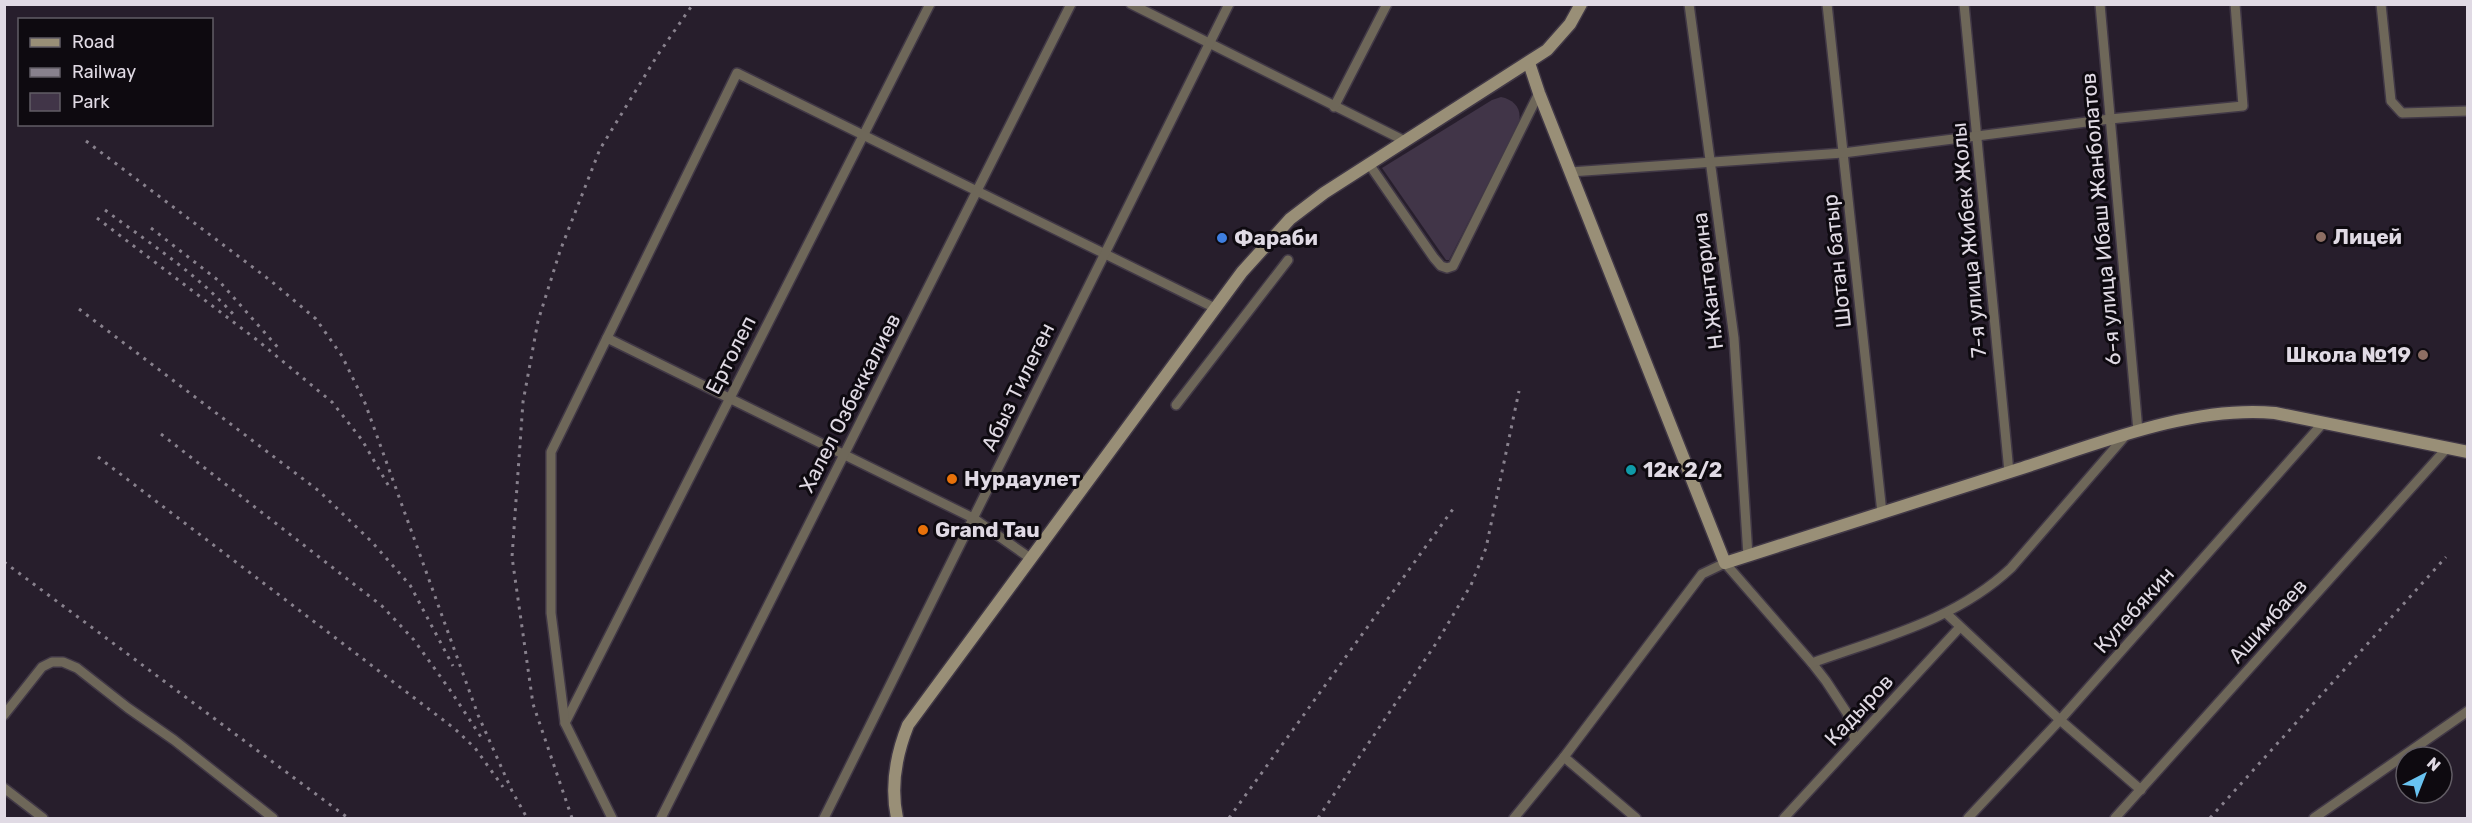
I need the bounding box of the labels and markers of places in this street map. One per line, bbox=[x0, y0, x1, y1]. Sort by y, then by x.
place label: Лицей bbox=[2333, 224, 2402, 249]
place label: Фараби bbox=[1234, 225, 1318, 250]
marker: Лицей bbox=[2314, 230, 2328, 244]
marker: Фараби bbox=[1215, 231, 1229, 245]
place label: Школа №19 bbox=[2286, 342, 2411, 367]
marker: Школа №19 bbox=[2416, 348, 2430, 362]
place label: 12к 2/2 bbox=[1643, 457, 1722, 482]
marker: 12к 2/2 bbox=[1624, 463, 1638, 477]
place label: Нурдаулет bbox=[964, 466, 1081, 491]
marker: Нурдаулет bbox=[945, 472, 959, 486]
place label: Grand Tau bbox=[935, 517, 1040, 542]
marker: Grand Tau bbox=[916, 523, 930, 537]

